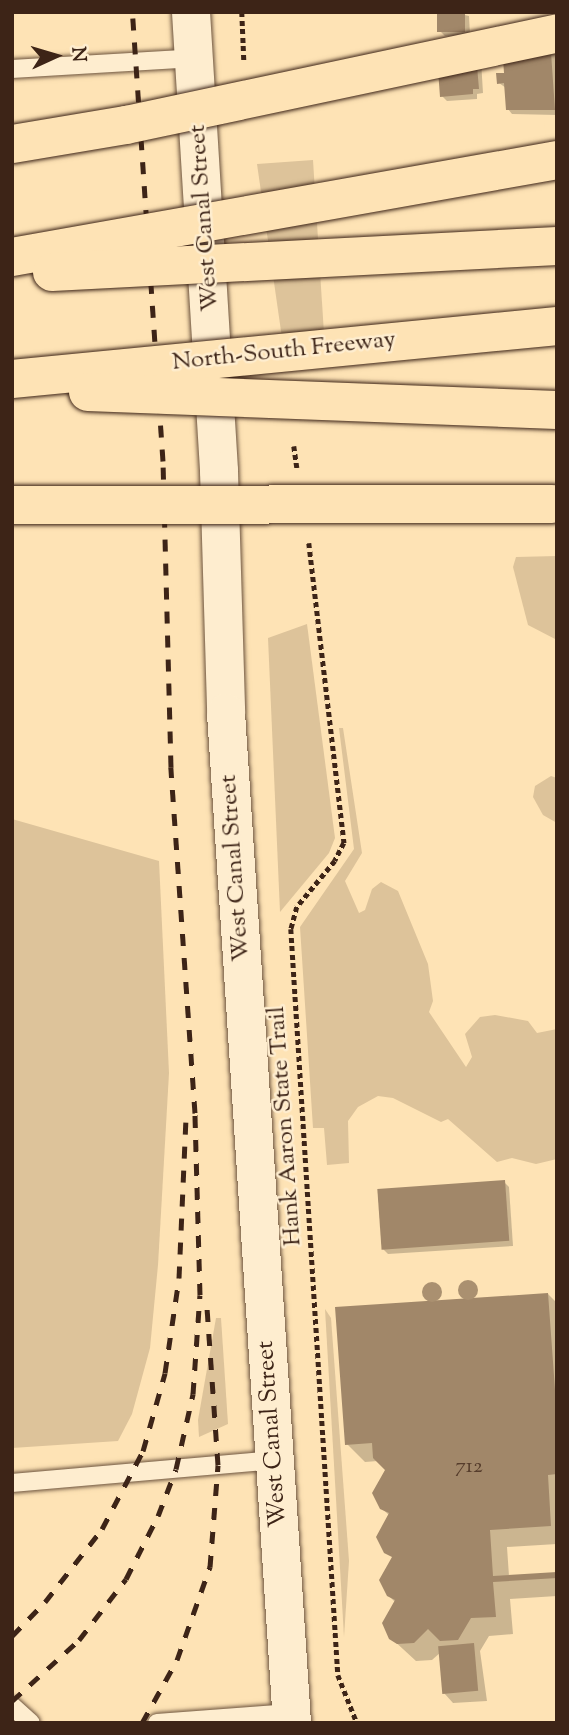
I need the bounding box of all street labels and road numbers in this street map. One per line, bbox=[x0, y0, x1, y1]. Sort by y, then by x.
street label: West Canal Street bbox=[184, 124, 226, 312]
street label: North-South Freeway bbox=[171, 326, 397, 378]
street label: West Canal Street bbox=[215, 774, 257, 962]
street label: Hank Aaron State Trail bbox=[263, 1005, 309, 1247]
street label: West Canal Street bbox=[252, 1340, 294, 1528]

